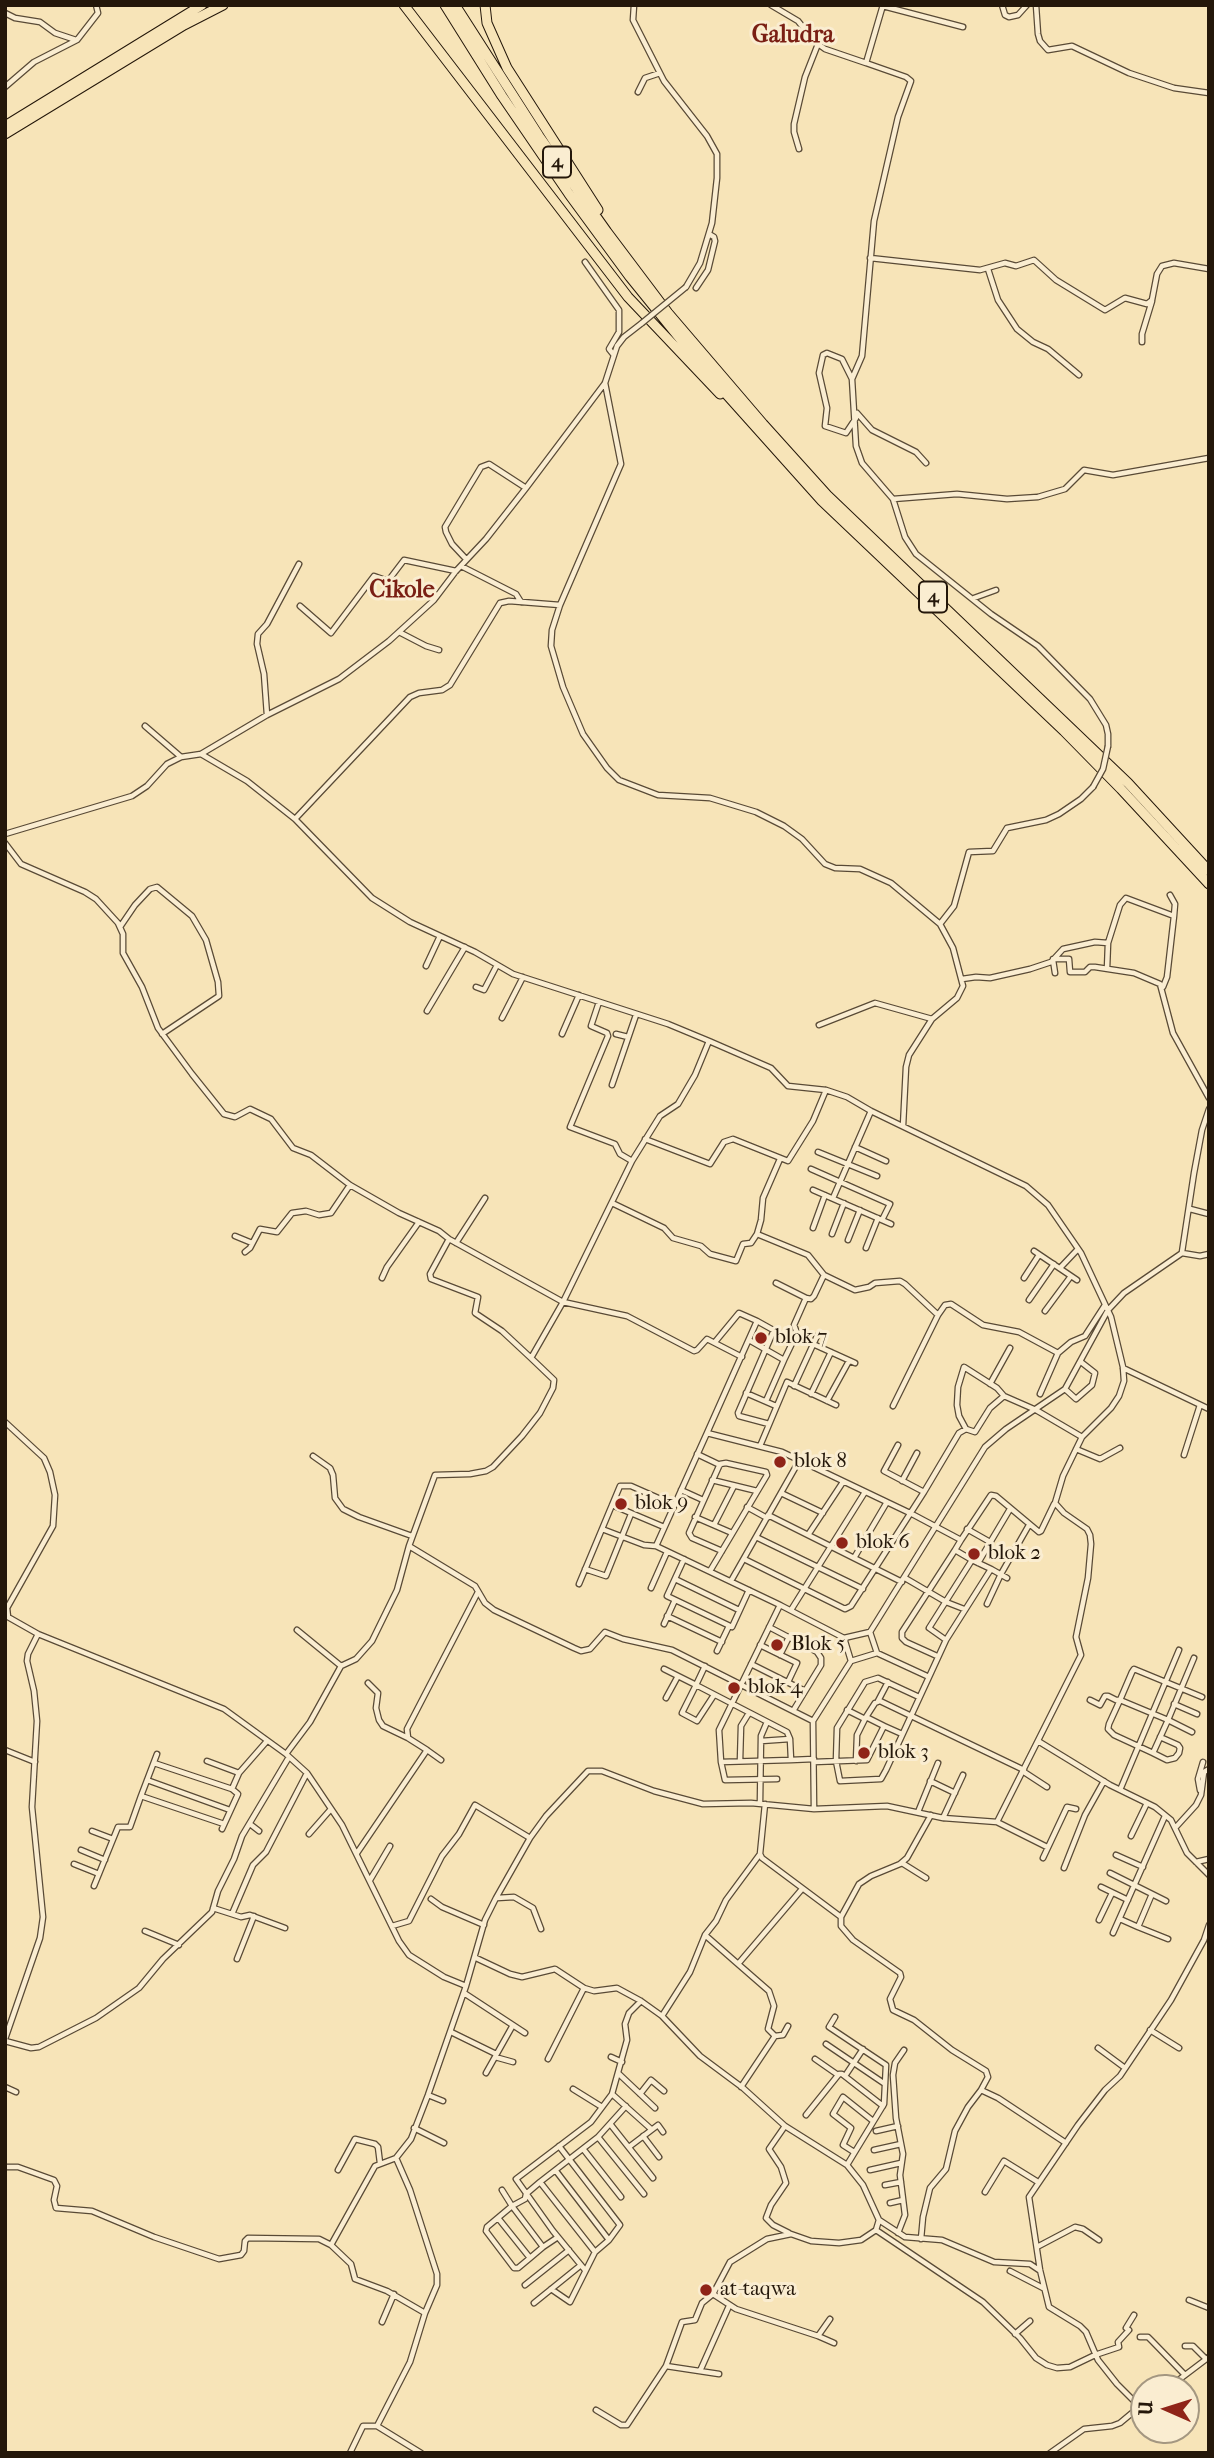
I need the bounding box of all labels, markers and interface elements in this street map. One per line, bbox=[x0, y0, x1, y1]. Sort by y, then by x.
district label: Galudra bbox=[752, 22, 834, 50]
road number: 4 bbox=[543, 146, 571, 178]
district label: Cikole bbox=[369, 577, 435, 605]
road number: 4 bbox=[919, 582, 947, 612]
place label: blok 7 bbox=[775, 1325, 827, 1351]
marker: blok 7 bbox=[753, 1330, 769, 1346]
place label: blok 8 bbox=[794, 1449, 847, 1475]
marker: blok 8 bbox=[772, 1454, 788, 1470]
place label: blok 9 bbox=[635, 1491, 688, 1517]
marker: blok 9 bbox=[613, 1496, 629, 1512]
place label: blok 6 bbox=[856, 1530, 910, 1556]
marker: blok 6 bbox=[834, 1535, 850, 1551]
place label: blok 2 bbox=[988, 1541, 1041, 1567]
marker: blok 2 bbox=[966, 1546, 982, 1562]
place label: Blok 5 bbox=[791, 1632, 845, 1658]
marker: Blok 5 bbox=[769, 1637, 785, 1653]
place label: blok 4 bbox=[748, 1675, 803, 1701]
marker: blok 4 bbox=[726, 1680, 742, 1696]
place label: blok 3 bbox=[878, 1740, 929, 1766]
marker: blok 3 bbox=[856, 1745, 872, 1761]
place label: at-taqwa bbox=[720, 2277, 796, 2303]
marker: at-taqwa bbox=[698, 2282, 714, 2298]
north arrow bbox=[1130, 2374, 1200, 2444]
text: U bbox=[1135, 2400, 1157, 2416]

